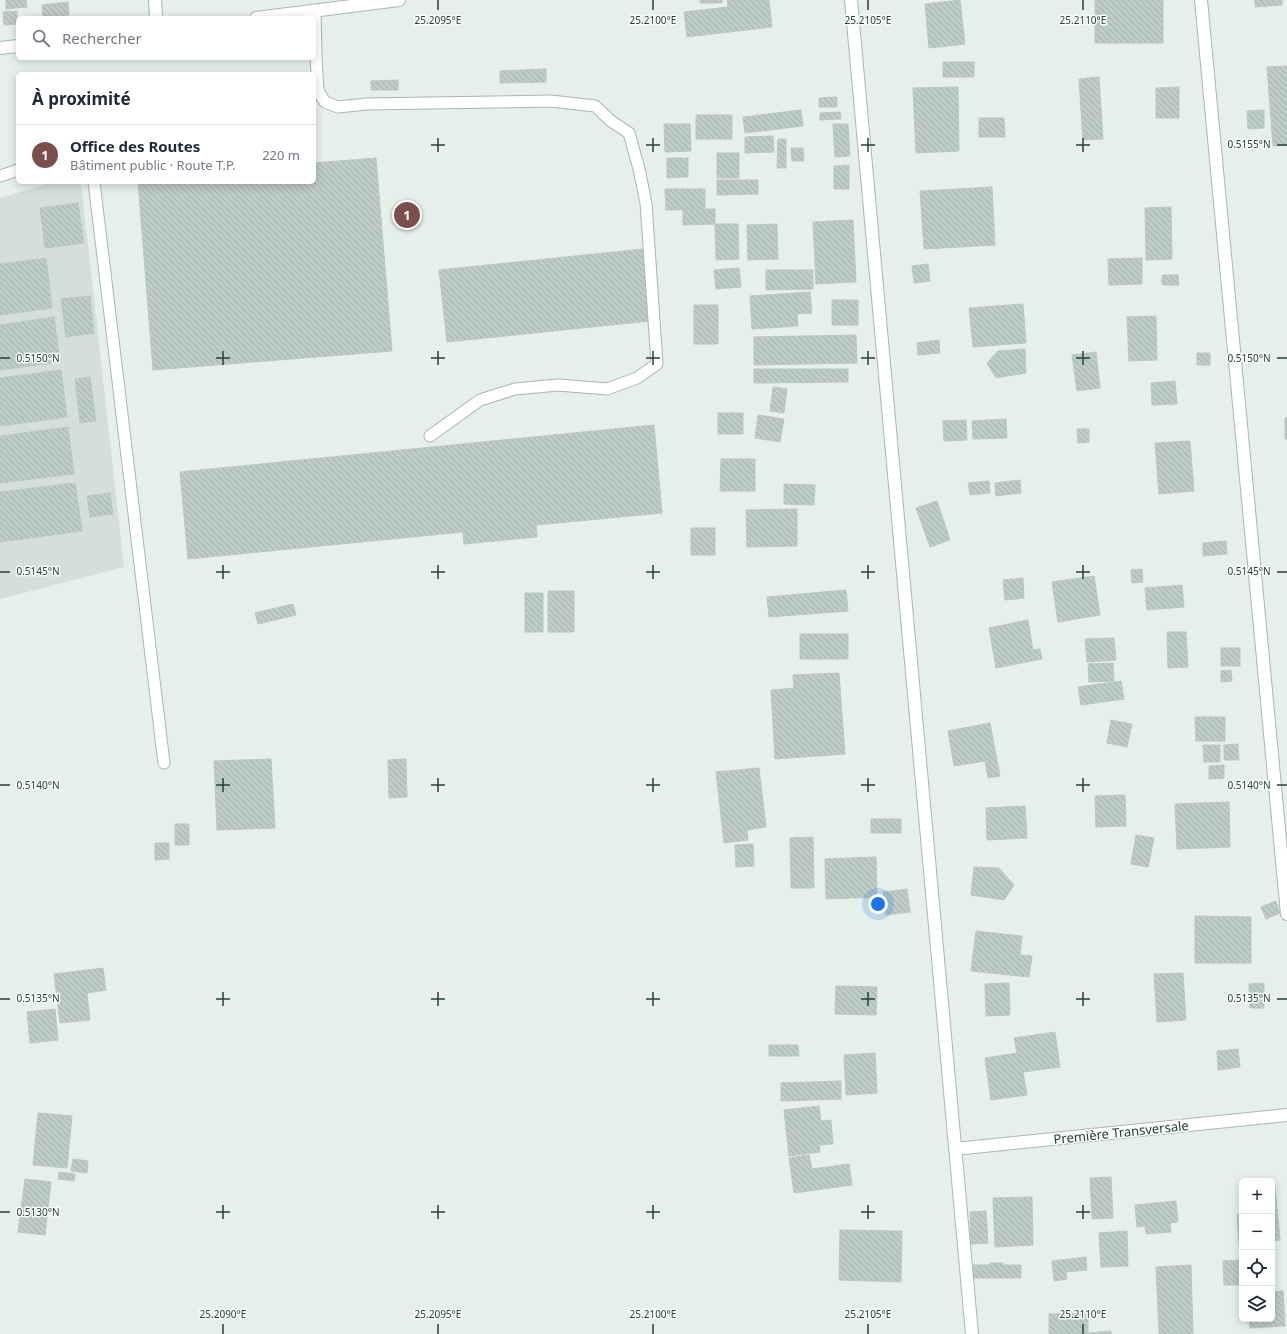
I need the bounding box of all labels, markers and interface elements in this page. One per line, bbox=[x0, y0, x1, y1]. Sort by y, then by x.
text: 25.2095°E bbox=[415, 13, 461, 27]
text: 25.2100°E bbox=[630, 13, 676, 27]
text: 25.2105°E bbox=[845, 13, 891, 27]
text: 25.2110°E bbox=[1060, 13, 1106, 27]
search box bbox=[16, 16, 316, 60]
icon: search bbox=[30, 27, 52, 49]
text: Rechercher bbox=[62, 28, 142, 48]
text: À proximité bbox=[32, 87, 131, 110]
text: Office des Routes bbox=[70, 136, 200, 156]
text: 0.5155°N bbox=[1227, 137, 1271, 151]
text: 1 bbox=[41, 146, 49, 164]
text: 220 m bbox=[262, 146, 300, 164]
text: Bâtiment public · Route T.P. bbox=[70, 156, 236, 174]
pin: 1 bbox=[394, 200, 420, 230]
text: 0.5150°N bbox=[16, 351, 60, 365]
text: 0.5150°N bbox=[1227, 351, 1271, 365]
text: 0.5145°N bbox=[16, 564, 60, 578]
text: 0.5145°N bbox=[1227, 564, 1271, 578]
text: 0.5140°N bbox=[16, 778, 60, 792]
text: 0.5140°N bbox=[1227, 778, 1271, 792]
your location bbox=[868, 894, 888, 914]
text: 0.5135°N bbox=[16, 991, 60, 1005]
text: 0.5135°N bbox=[1227, 991, 1271, 1005]
street label: Première Transversale bbox=[1053, 1116, 1189, 1148]
map controls bbox=[1239, 1178, 1275, 1322]
button: + bbox=[1239, 1178, 1275, 1214]
text: 0.5130°N bbox=[16, 1205, 60, 1219]
button: − bbox=[1239, 1214, 1275, 1250]
button: locate bbox=[1239, 1250, 1275, 1286]
button: layers bbox=[1239, 1286, 1275, 1322]
text: 25.2090°E bbox=[200, 1307, 246, 1321]
text: 25.2095°E bbox=[415, 1307, 461, 1321]
text: 25.2100°E bbox=[630, 1307, 676, 1321]
text: 25.2105°E bbox=[845, 1307, 891, 1321]
text: 25.2110°E bbox=[1060, 1307, 1106, 1321]

